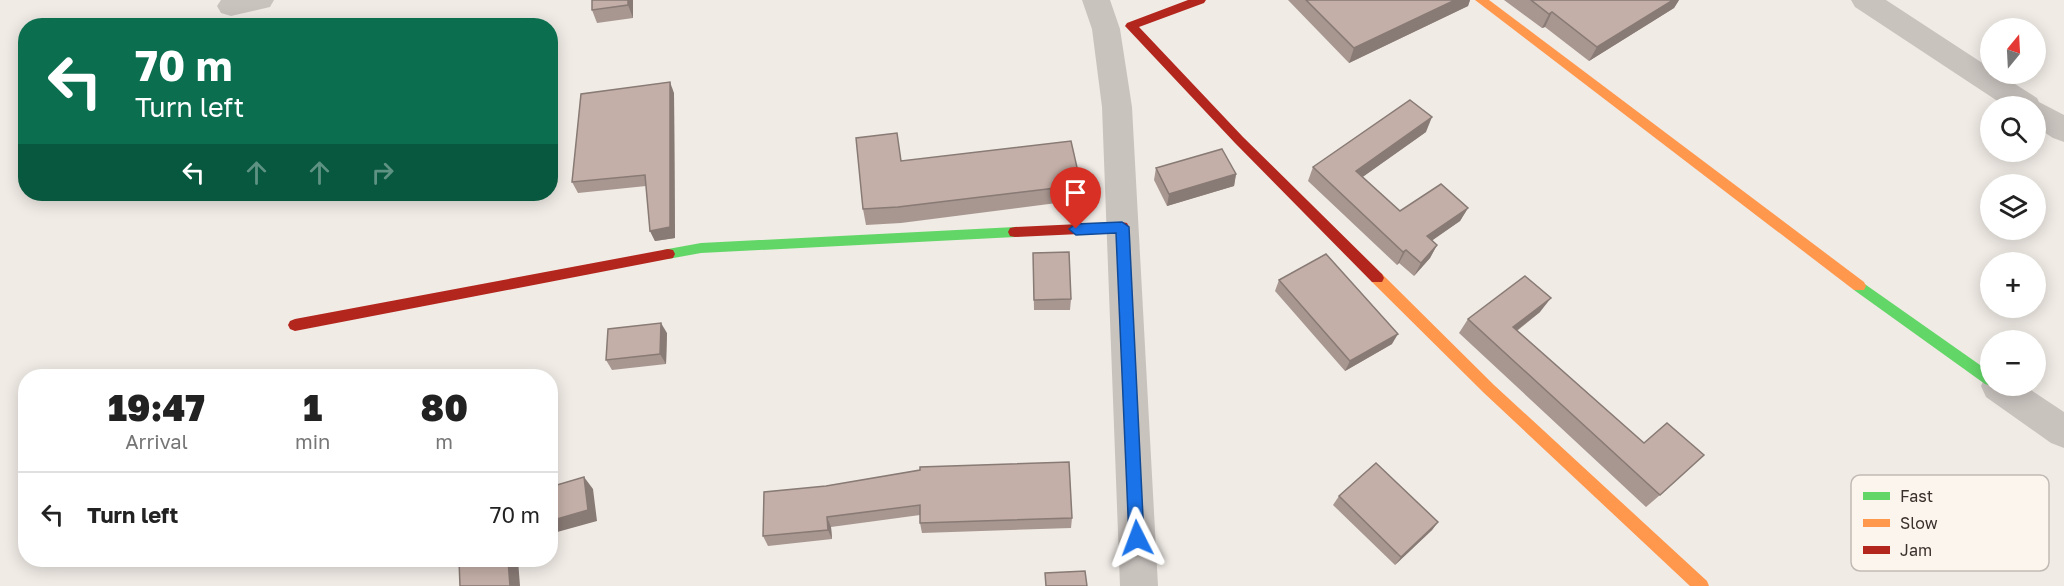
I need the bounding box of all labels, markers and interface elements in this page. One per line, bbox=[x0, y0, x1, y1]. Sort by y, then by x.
north arrow bbox=[1980, 18, 2046, 84]
map controls bbox=[1980, 18, 2046, 396]
text: 70 m bbox=[135, 40, 232, 90]
icon: left bbox=[36, 42, 114, 120]
text: Turn left bbox=[135, 91, 244, 123]
button: search bbox=[1980, 96, 2046, 162]
icon: left bbox=[177, 156, 210, 189]
icon: ahead bbox=[240, 156, 273, 189]
icon: ahead bbox=[303, 156, 336, 189]
icon: right bbox=[366, 156, 399, 189]
pin bbox=[1050, 167, 1101, 229]
button: layers bbox=[1980, 174, 2046, 240]
icon: arrive bbox=[1059, 176, 1092, 209]
button: + bbox=[1980, 252, 2046, 318]
button: − bbox=[1980, 330, 2046, 396]
text: 19:47 bbox=[108, 386, 205, 429]
text: 1 bbox=[303, 386, 322, 429]
text: 80 bbox=[421, 386, 468, 429]
text: Arrival bbox=[125, 429, 188, 453]
text: min bbox=[295, 429, 330, 453]
text: m bbox=[435, 429, 453, 453]
legend bbox=[1851, 475, 2049, 571]
text: Fast bbox=[1900, 486, 1933, 506]
icon: left bbox=[36, 498, 69, 531]
text: Turn left bbox=[87, 501, 178, 528]
text: 70 m bbox=[490, 501, 540, 528]
position arrow bbox=[1105, 506, 1169, 570]
text: Slow bbox=[1900, 513, 1938, 533]
text: Jam bbox=[1900, 540, 1932, 560]

